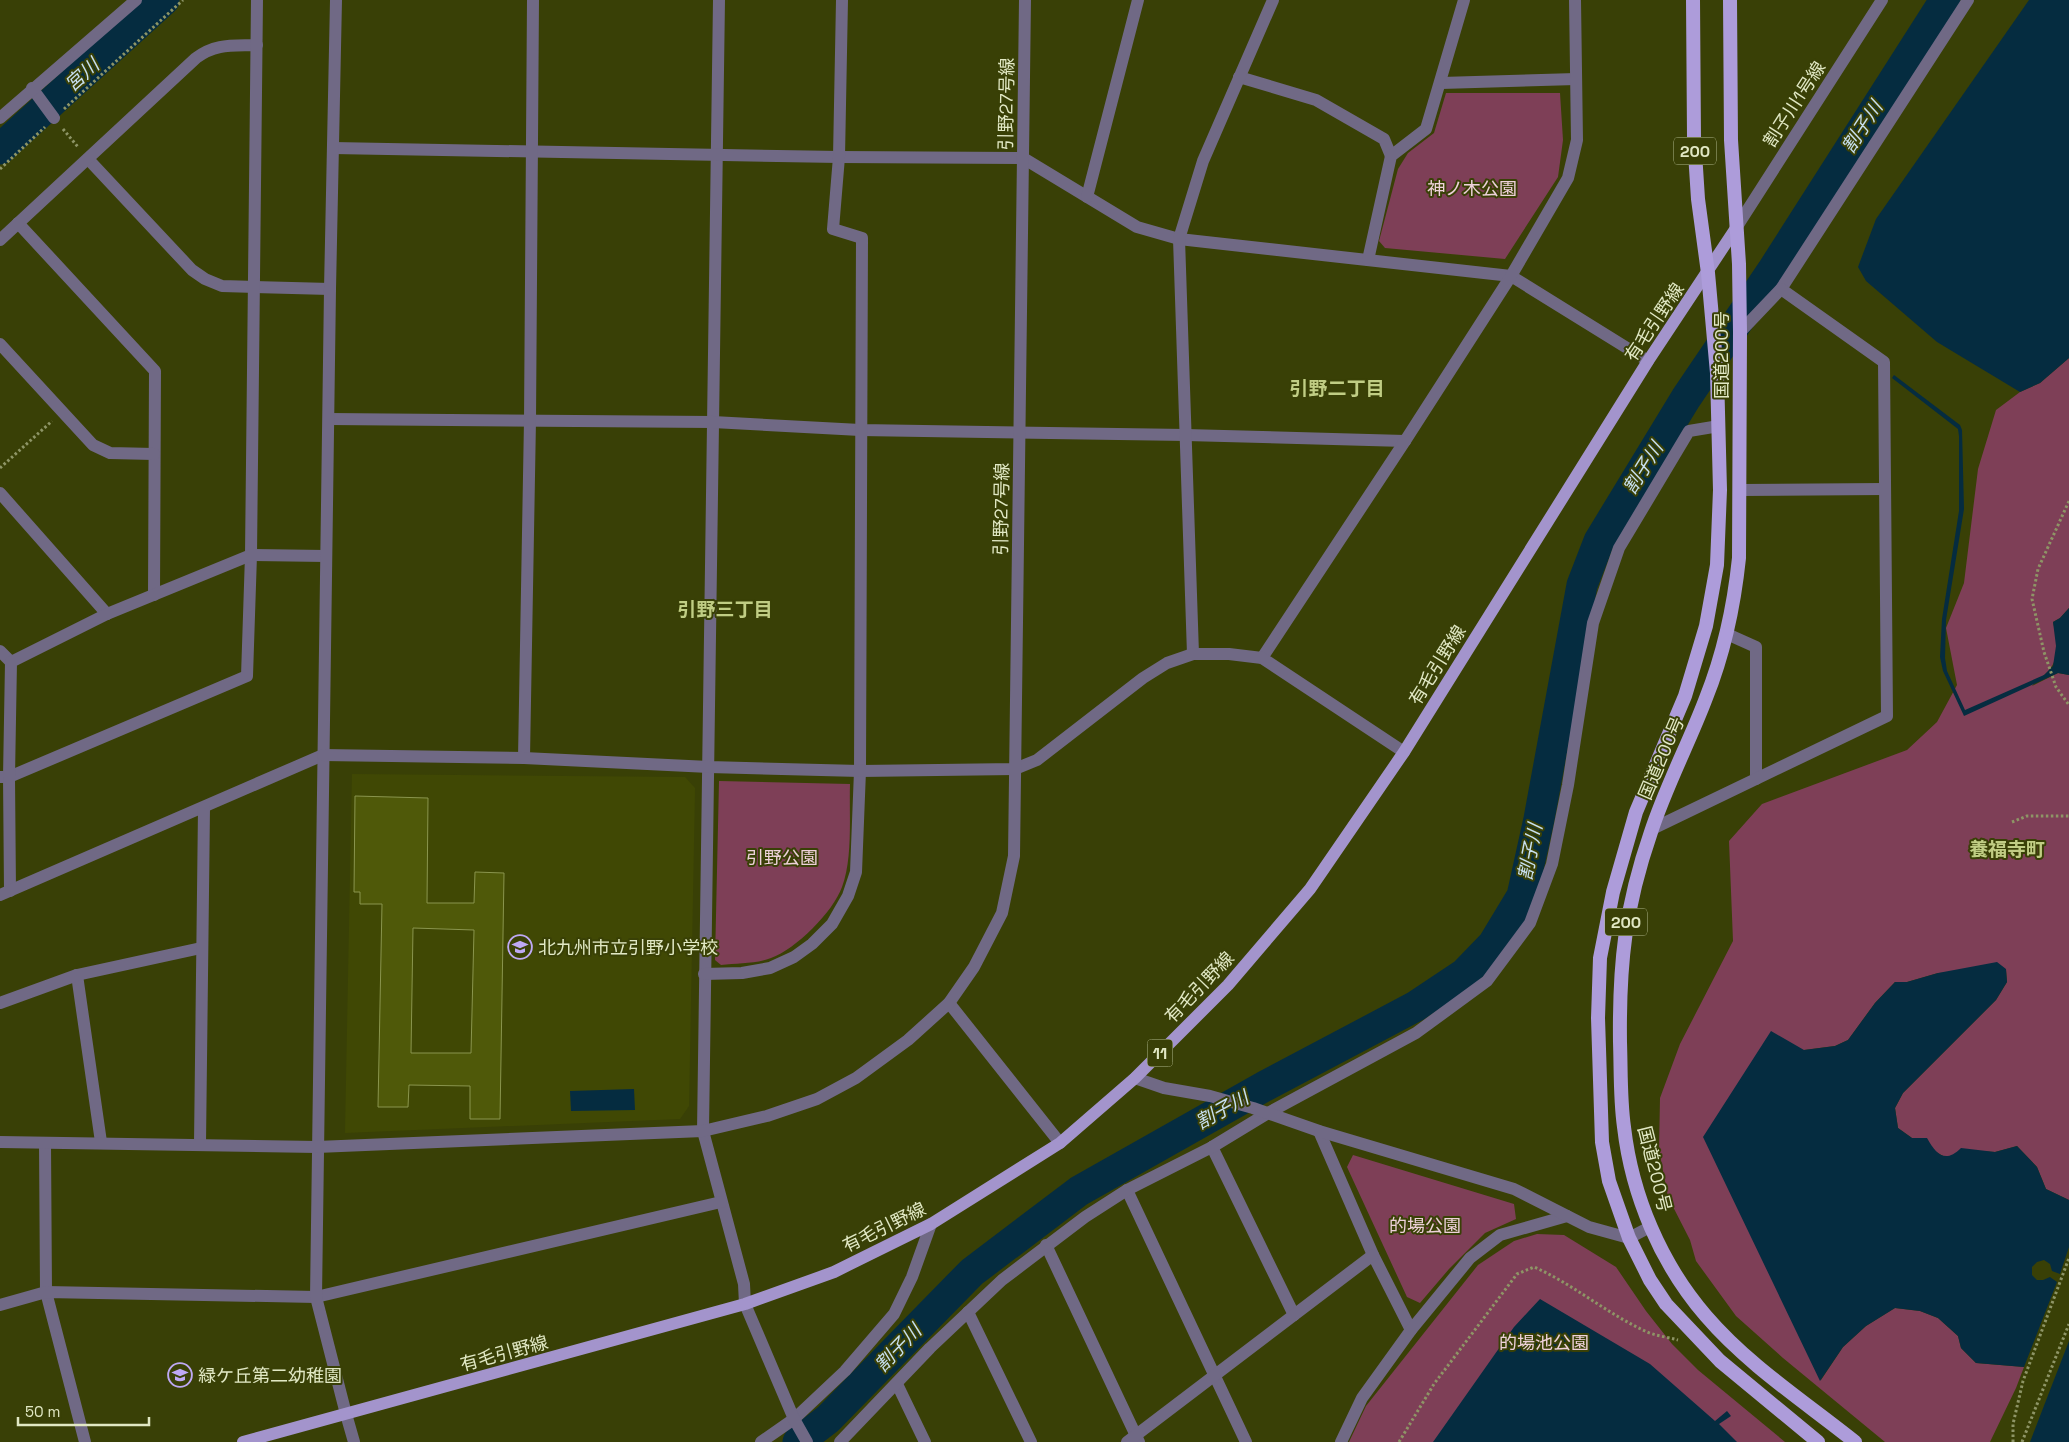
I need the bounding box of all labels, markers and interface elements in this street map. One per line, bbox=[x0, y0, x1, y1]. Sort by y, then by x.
water label: 宮川 bbox=[60, 52, 106, 97]
street label: 引野27号線 bbox=[994, 57, 1018, 151]
street label: 割子川1号線 bbox=[1758, 57, 1830, 151]
water label: 割子川 bbox=[1836, 95, 1889, 158]
road number: 200 bbox=[1674, 138, 1716, 164]
park label: 神ノ木公園 bbox=[1427, 177, 1517, 200]
street label: 有毛引野線 bbox=[1619, 278, 1689, 366]
street label: 国道200号 bbox=[1710, 311, 1733, 399]
district label: 引野二丁目 bbox=[1289, 376, 1385, 401]
water label: 割子川 bbox=[1617, 436, 1670, 499]
street label: 引野27号線 bbox=[989, 462, 1013, 556]
district label: 引野三丁目 bbox=[677, 597, 773, 622]
street label: 有毛引野線 bbox=[1403, 621, 1471, 709]
street label: 国道200号 bbox=[1633, 713, 1689, 803]
water label: 割子川 bbox=[1512, 820, 1548, 882]
district label: 養福寺町 bbox=[1969, 837, 2045, 862]
park label: 引野公園 bbox=[746, 846, 818, 869]
road number: 200 bbox=[1605, 909, 1647, 936]
school or university icon: 北九州市立引野小学校 bbox=[507, 934, 533, 960]
place label: 北九州市立引野小学校 bbox=[538, 936, 718, 959]
street label: 有毛引野線 bbox=[1159, 947, 1239, 1027]
road number: 11 bbox=[1148, 1040, 1172, 1066]
water label: 割子川 bbox=[1191, 1084, 1255, 1135]
street label: 国道200号 bbox=[1633, 1124, 1677, 1214]
street label: 有毛引野線 bbox=[839, 1197, 929, 1257]
park label: 的場公園 bbox=[1389, 1214, 1461, 1237]
water label: 割子川 bbox=[869, 1317, 928, 1377]
street label: 有毛引野線 bbox=[458, 1330, 550, 1376]
park label: 的場池公園 bbox=[1499, 1331, 1589, 1354]
school or university icon: 緑ケ丘第二幼稚園 bbox=[167, 1362, 193, 1388]
place label: 緑ケ丘第二幼稚園 bbox=[198, 1364, 342, 1387]
scale bar bbox=[18, 1394, 149, 1426]
text: 50 m bbox=[25, 1402, 60, 1421]

